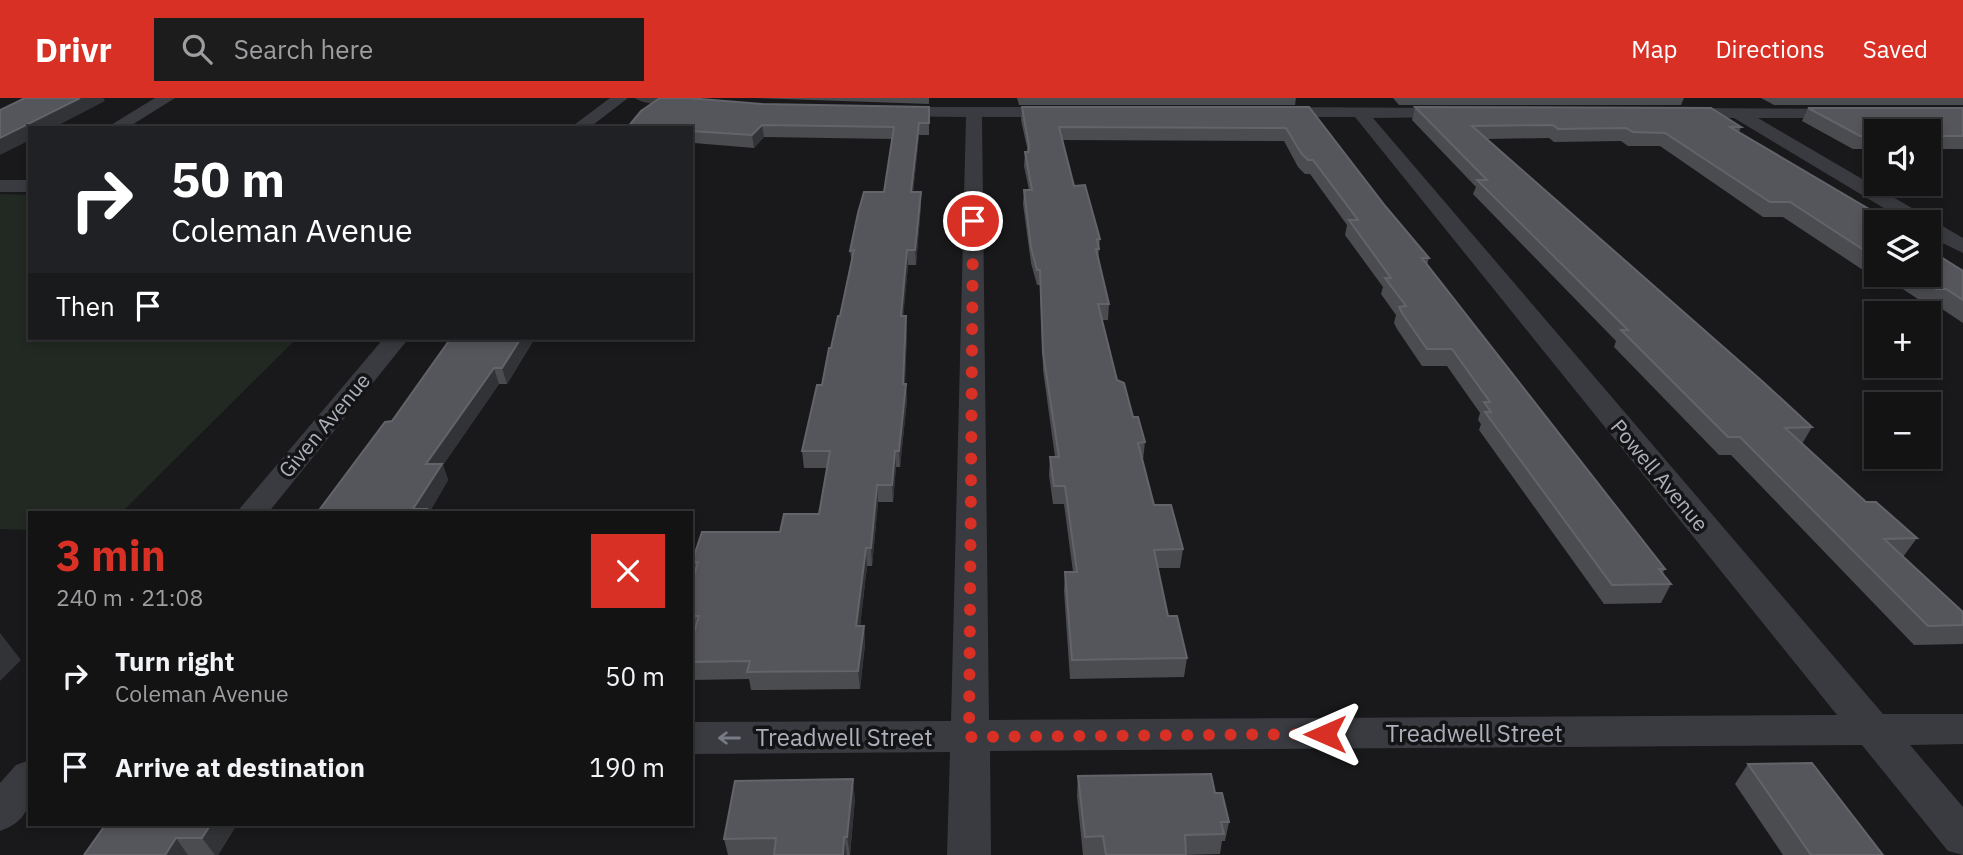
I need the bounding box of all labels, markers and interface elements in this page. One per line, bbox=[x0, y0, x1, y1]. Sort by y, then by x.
search box bbox=[154, 18, 644, 81]
text: Drivr bbox=[35, 28, 112, 71]
icon: search bbox=[178, 30, 216, 68]
text: Search here bbox=[234, 32, 373, 66]
text: Map bbox=[1631, 33, 1677, 65]
text: Directions bbox=[1715, 33, 1825, 65]
text: Saved bbox=[1863, 33, 1928, 65]
map controls bbox=[1864, 119, 1941, 469]
button: sound bbox=[1864, 119, 1941, 196]
text: 50 m bbox=[171, 147, 285, 210]
icon: right bbox=[56, 154, 147, 245]
pin bbox=[943, 191, 1003, 251]
icon: arrive bbox=[954, 202, 992, 240]
text: Coleman Avenue bbox=[171, 209, 413, 251]
button: layers bbox=[1864, 210, 1941, 287]
icon: arrive bbox=[129, 287, 167, 325]
text: Then bbox=[56, 289, 115, 323]
button: + bbox=[1864, 301, 1941, 378]
street label: Given Avenue bbox=[272, 367, 376, 483]
button: − bbox=[1864, 392, 1941, 469]
street label: Powell Avenue bbox=[1605, 413, 1715, 537]
text: 3 min bbox=[56, 528, 166, 583]
button: close bbox=[591, 534, 665, 608]
text: 240 m · 21:08 bbox=[56, 582, 203, 612]
text: Turn right bbox=[115, 644, 234, 678]
icon: right bbox=[56, 657, 94, 695]
text: 50 m bbox=[605, 659, 665, 693]
text: Coleman Avenue bbox=[115, 678, 289, 708]
position arrow bbox=[1288, 697, 1362, 771]
street label: Treadwell Street bbox=[1385, 717, 1563, 749]
street label: Treadwell Street bbox=[755, 721, 933, 753]
one-way arrow bbox=[718, 731, 741, 745]
icon: arrive bbox=[56, 748, 94, 786]
text: Arrive at destination bbox=[115, 750, 365, 784]
text: 190 m bbox=[589, 750, 665, 784]

